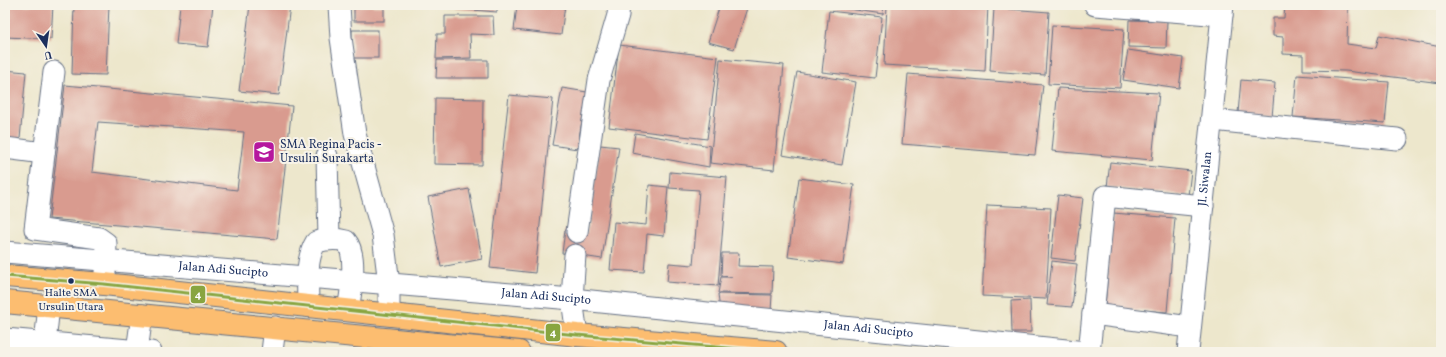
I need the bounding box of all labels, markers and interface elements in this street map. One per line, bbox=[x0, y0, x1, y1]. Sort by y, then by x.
north arrow bbox=[26, 26, 66, 66]
text: U bbox=[42, 46, 53, 63]
place label: SMA Regina Pacis - Ursulin Surakarta bbox=[280, 137, 382, 167]
school or university icon: SMA Regina Pacis - Ursulin Surakarta bbox=[251, 139, 277, 165]
street label: Jl. Siwalan bbox=[1195, 151, 1216, 207]
street label: Jalan Adi Sucipto bbox=[178, 258, 269, 282]
marker: Halte SMA Ursulin Utara bbox=[66, 276, 76, 286]
line badge: 4 bbox=[190, 285, 206, 304]
street label: Jalan Adi Sucipto bbox=[501, 285, 592, 309]
place label: Halte SMA Ursulin Utara bbox=[38, 286, 104, 315]
text: 4 bbox=[195, 288, 202, 303]
street label: Jalan Adi Sucipto bbox=[823, 317, 914, 342]
line badge: 4 bbox=[545, 323, 561, 342]
text: 4 bbox=[550, 326, 557, 341]

